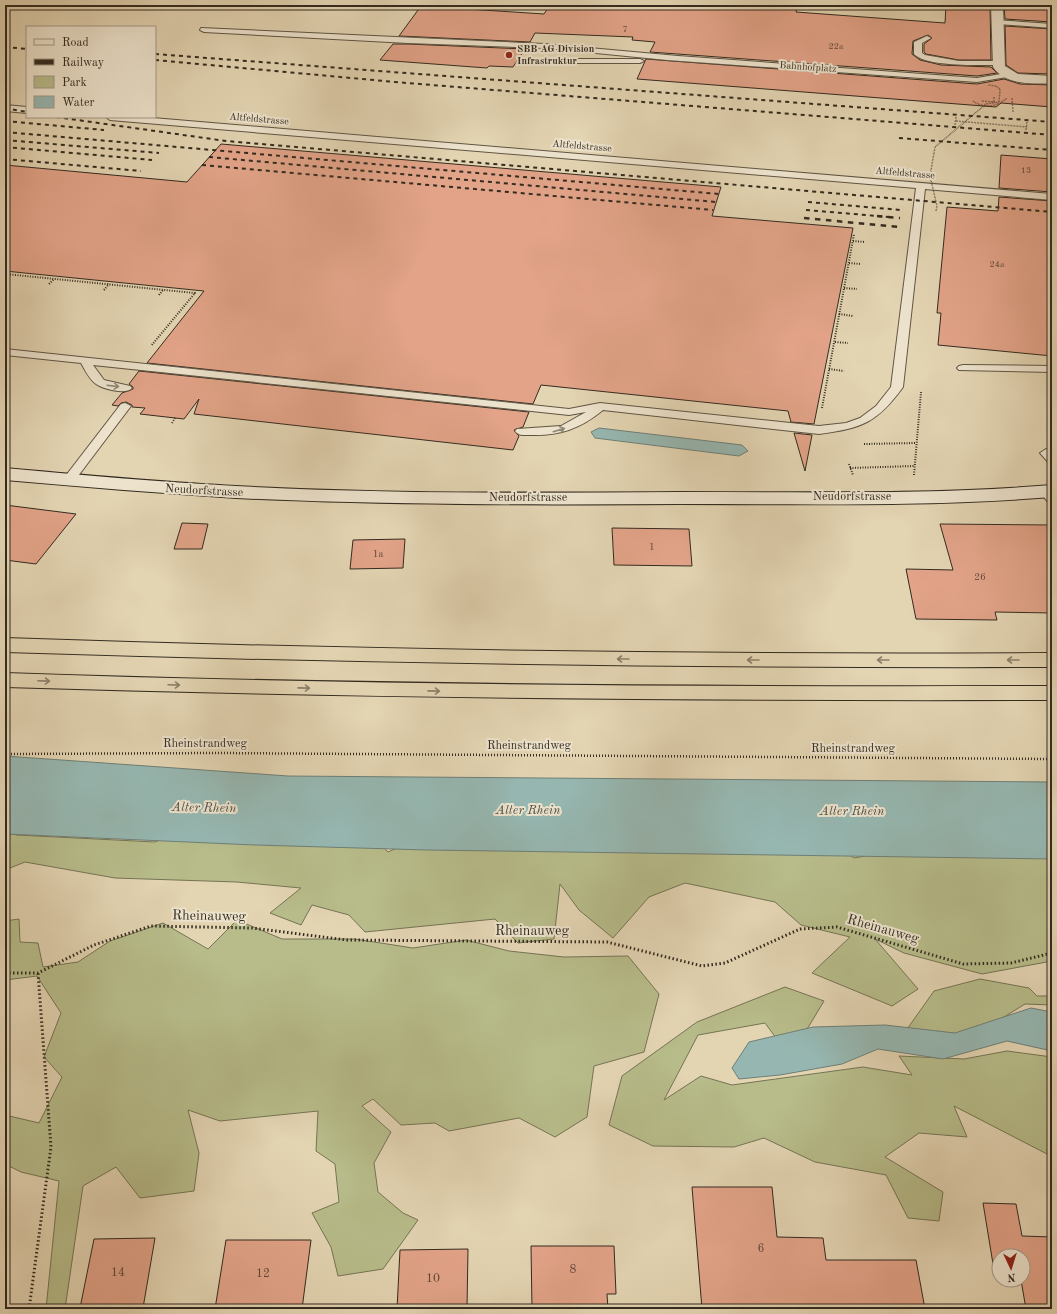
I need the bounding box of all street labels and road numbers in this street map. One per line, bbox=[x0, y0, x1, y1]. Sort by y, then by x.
street label: Bahnhofplatz bbox=[779, 60, 837, 74]
street label: Altfeldstrasse bbox=[229, 111, 290, 127]
street label: Altfeldstrasse bbox=[552, 138, 613, 154]
street label: Altfeldstrasse bbox=[875, 165, 936, 181]
street label: Neudorfstrasse bbox=[165, 483, 244, 499]
street label: Neudorfstrasse bbox=[813, 491, 892, 503]
street label: Neudorfstrasse bbox=[489, 492, 568, 504]
street label: Rheinstrandweg bbox=[163, 738, 248, 750]
street label: Rheinstrandweg bbox=[487, 740, 572, 752]
street label: Rheinstrandweg bbox=[811, 743, 896, 755]
street label: Rheinauweg bbox=[172, 908, 247, 924]
street label: Rheinauweg bbox=[845, 912, 921, 946]
street label: Rheinauweg bbox=[495, 924, 569, 938]

